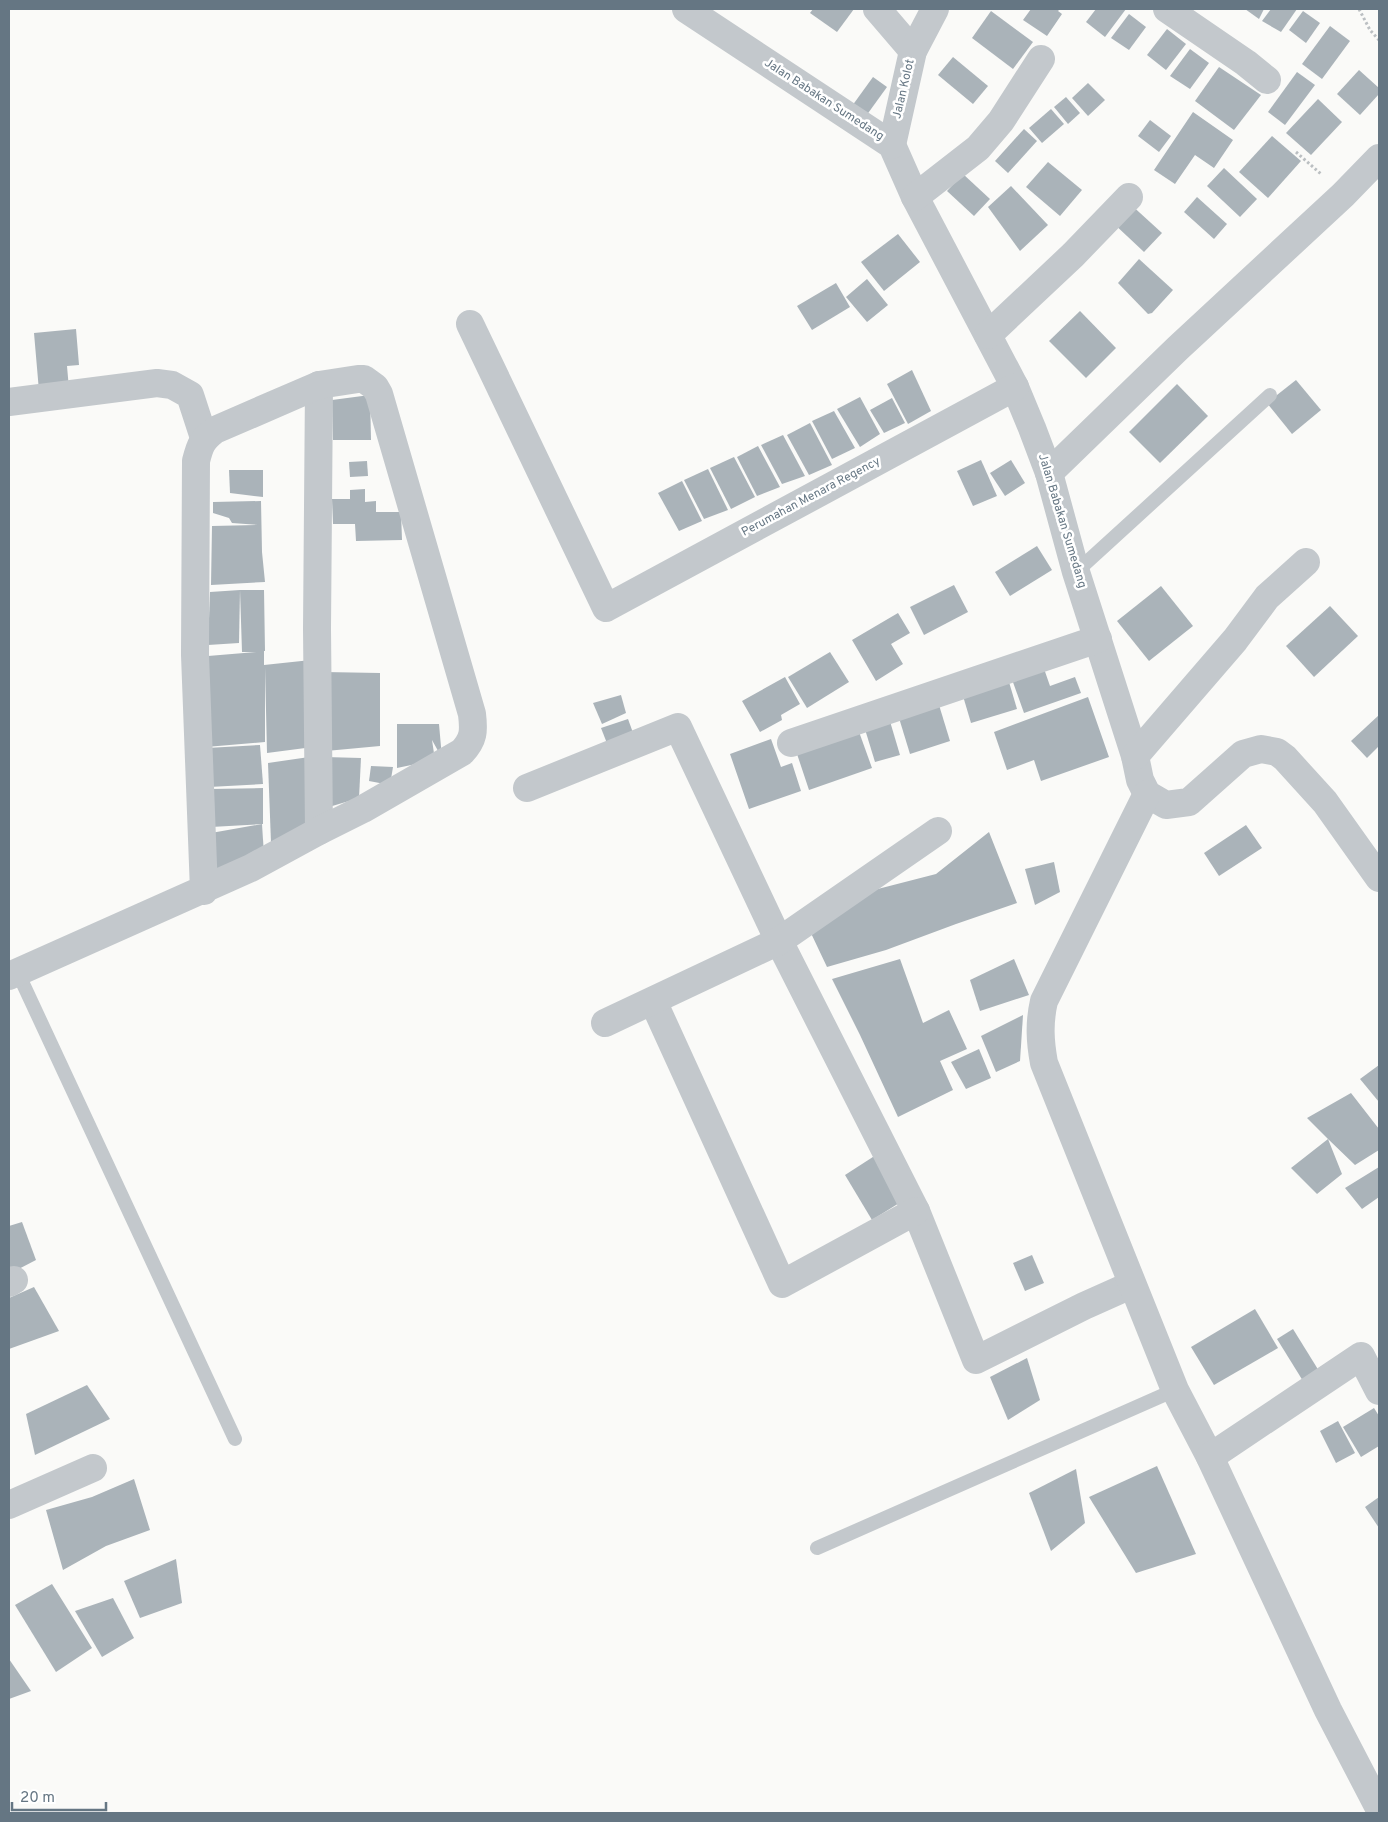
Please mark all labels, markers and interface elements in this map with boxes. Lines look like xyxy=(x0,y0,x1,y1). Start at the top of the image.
street label: Jalan Babakan Sumedang xyxy=(761,55,887,145)
street label: Jalan Kolot xyxy=(889,58,919,120)
street label: Jalan Babakan Sumedang xyxy=(1034,452,1090,590)
street label: Perumahan Menara Regency xyxy=(739,454,883,540)
scale bar xyxy=(12,1780,106,1812)
text: 20 m xyxy=(20,1789,55,1808)

